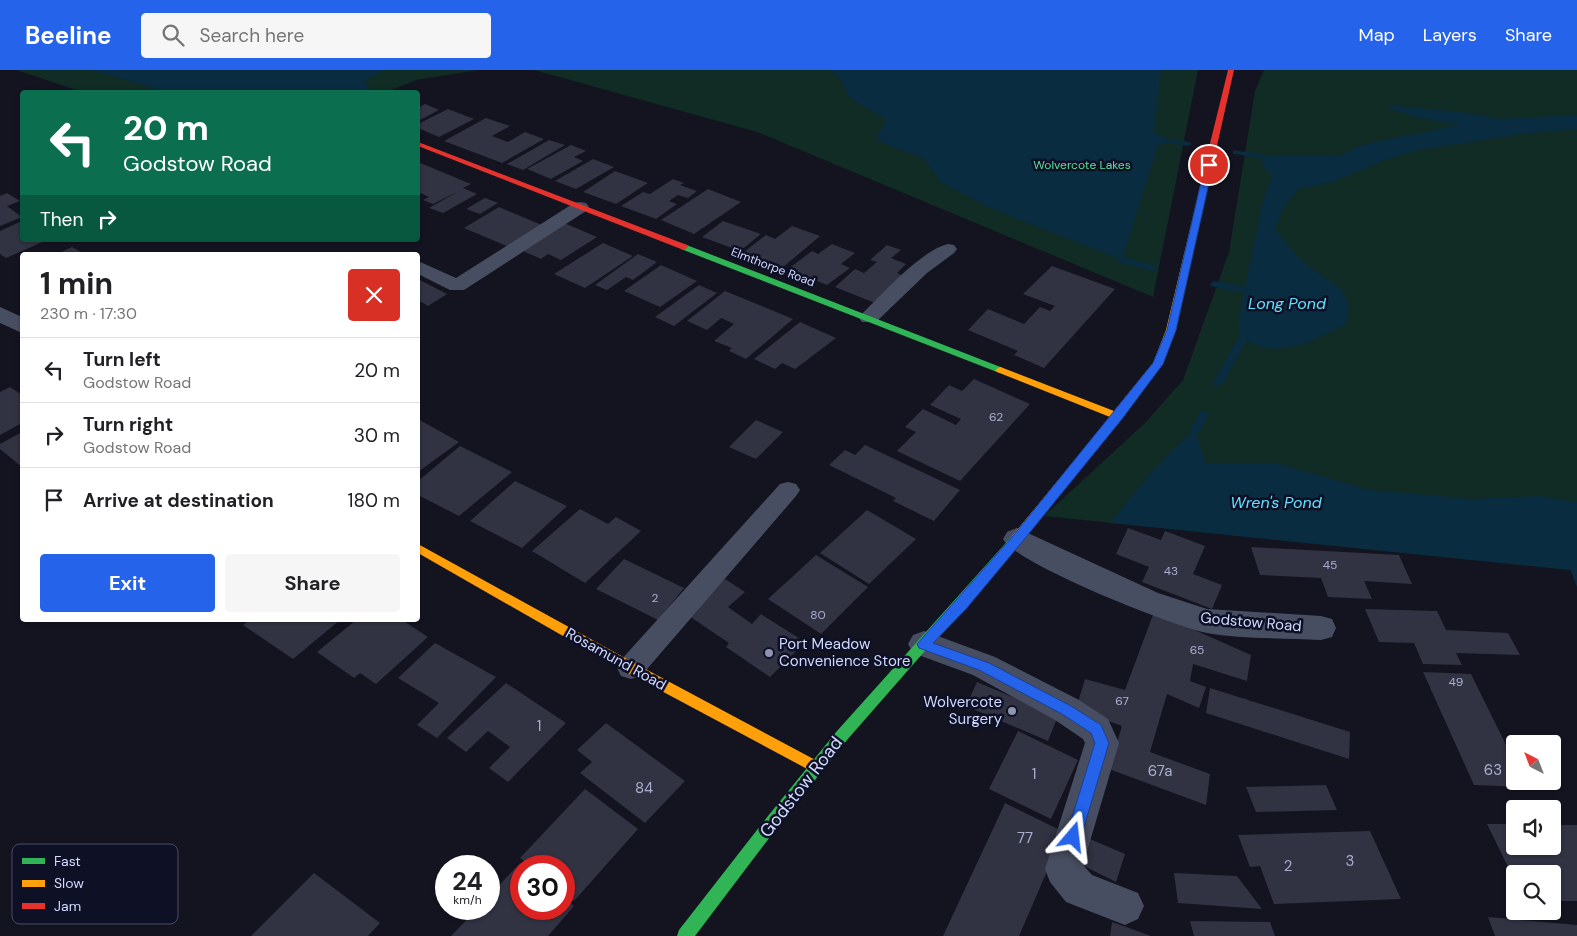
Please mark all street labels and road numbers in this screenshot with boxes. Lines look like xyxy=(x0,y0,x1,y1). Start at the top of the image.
street label: Elmthorpe Road xyxy=(729,244,817,290)
street label: Godstow Road xyxy=(1200,608,1302,636)
street label: Rosamund Road xyxy=(562,623,670,695)
street label: Godstow Road xyxy=(754,732,848,842)

